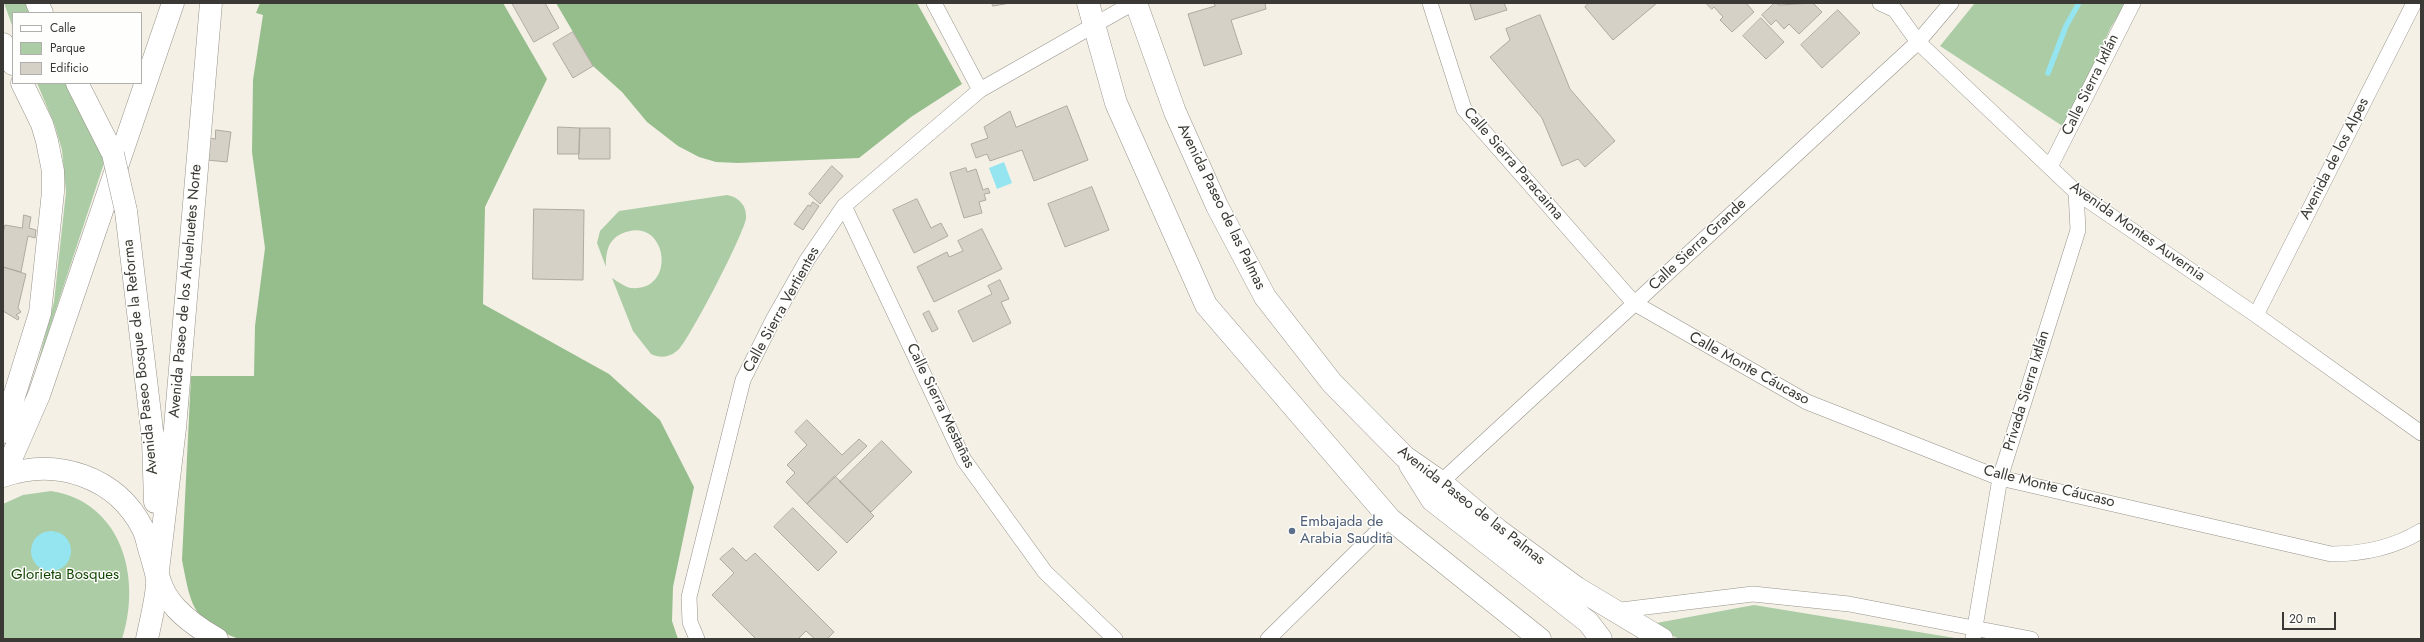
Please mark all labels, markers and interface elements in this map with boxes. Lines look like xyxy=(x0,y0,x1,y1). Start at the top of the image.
legend xyxy=(12,12,142,84)
text: Calle xyxy=(50,19,76,37)
street label: Calle Sierra Ixtlán xyxy=(2059,31,2123,139)
text: Parque xyxy=(50,39,85,57)
text: Edificio xyxy=(50,59,89,77)
street label: Avenida de los Alpes xyxy=(2297,95,2373,223)
street label: Calle Sierra Paracaima xyxy=(1459,104,1567,224)
street label: Avenida Paseo de las Palmas xyxy=(1173,121,1269,293)
street label: Avenida Paseo de los Ahuehuetes Norte xyxy=(166,163,206,419)
street label: Avenida Montes Auvernia xyxy=(2066,178,2208,286)
street label: Calle Sierra Grande xyxy=(1646,195,1750,295)
street label: Avenida Paseo Bosque de la Reforma xyxy=(120,238,162,476)
street label: Calle Sierra Vertientes xyxy=(740,244,824,376)
street label: Calle Monte Cáucaso xyxy=(1686,328,1812,410)
street label: Privada Sierra Ixtlán xyxy=(2000,329,2054,453)
street label: Calle Sierra Mestañas xyxy=(902,341,978,471)
street label: Avenida Paseo de las Palmas xyxy=(1394,443,1548,569)
street label: Calle Monte Cáucaso xyxy=(1981,462,2117,512)
place label: Embajada de Arabia Saudita xyxy=(1300,513,1393,548)
marker: Embajada de Arabia Saudita xyxy=(1287,526,1297,536)
park label: Glorieta Bosques xyxy=(11,566,119,584)
scale bar xyxy=(2284,604,2338,630)
text: 20 m xyxy=(2289,610,2316,628)

